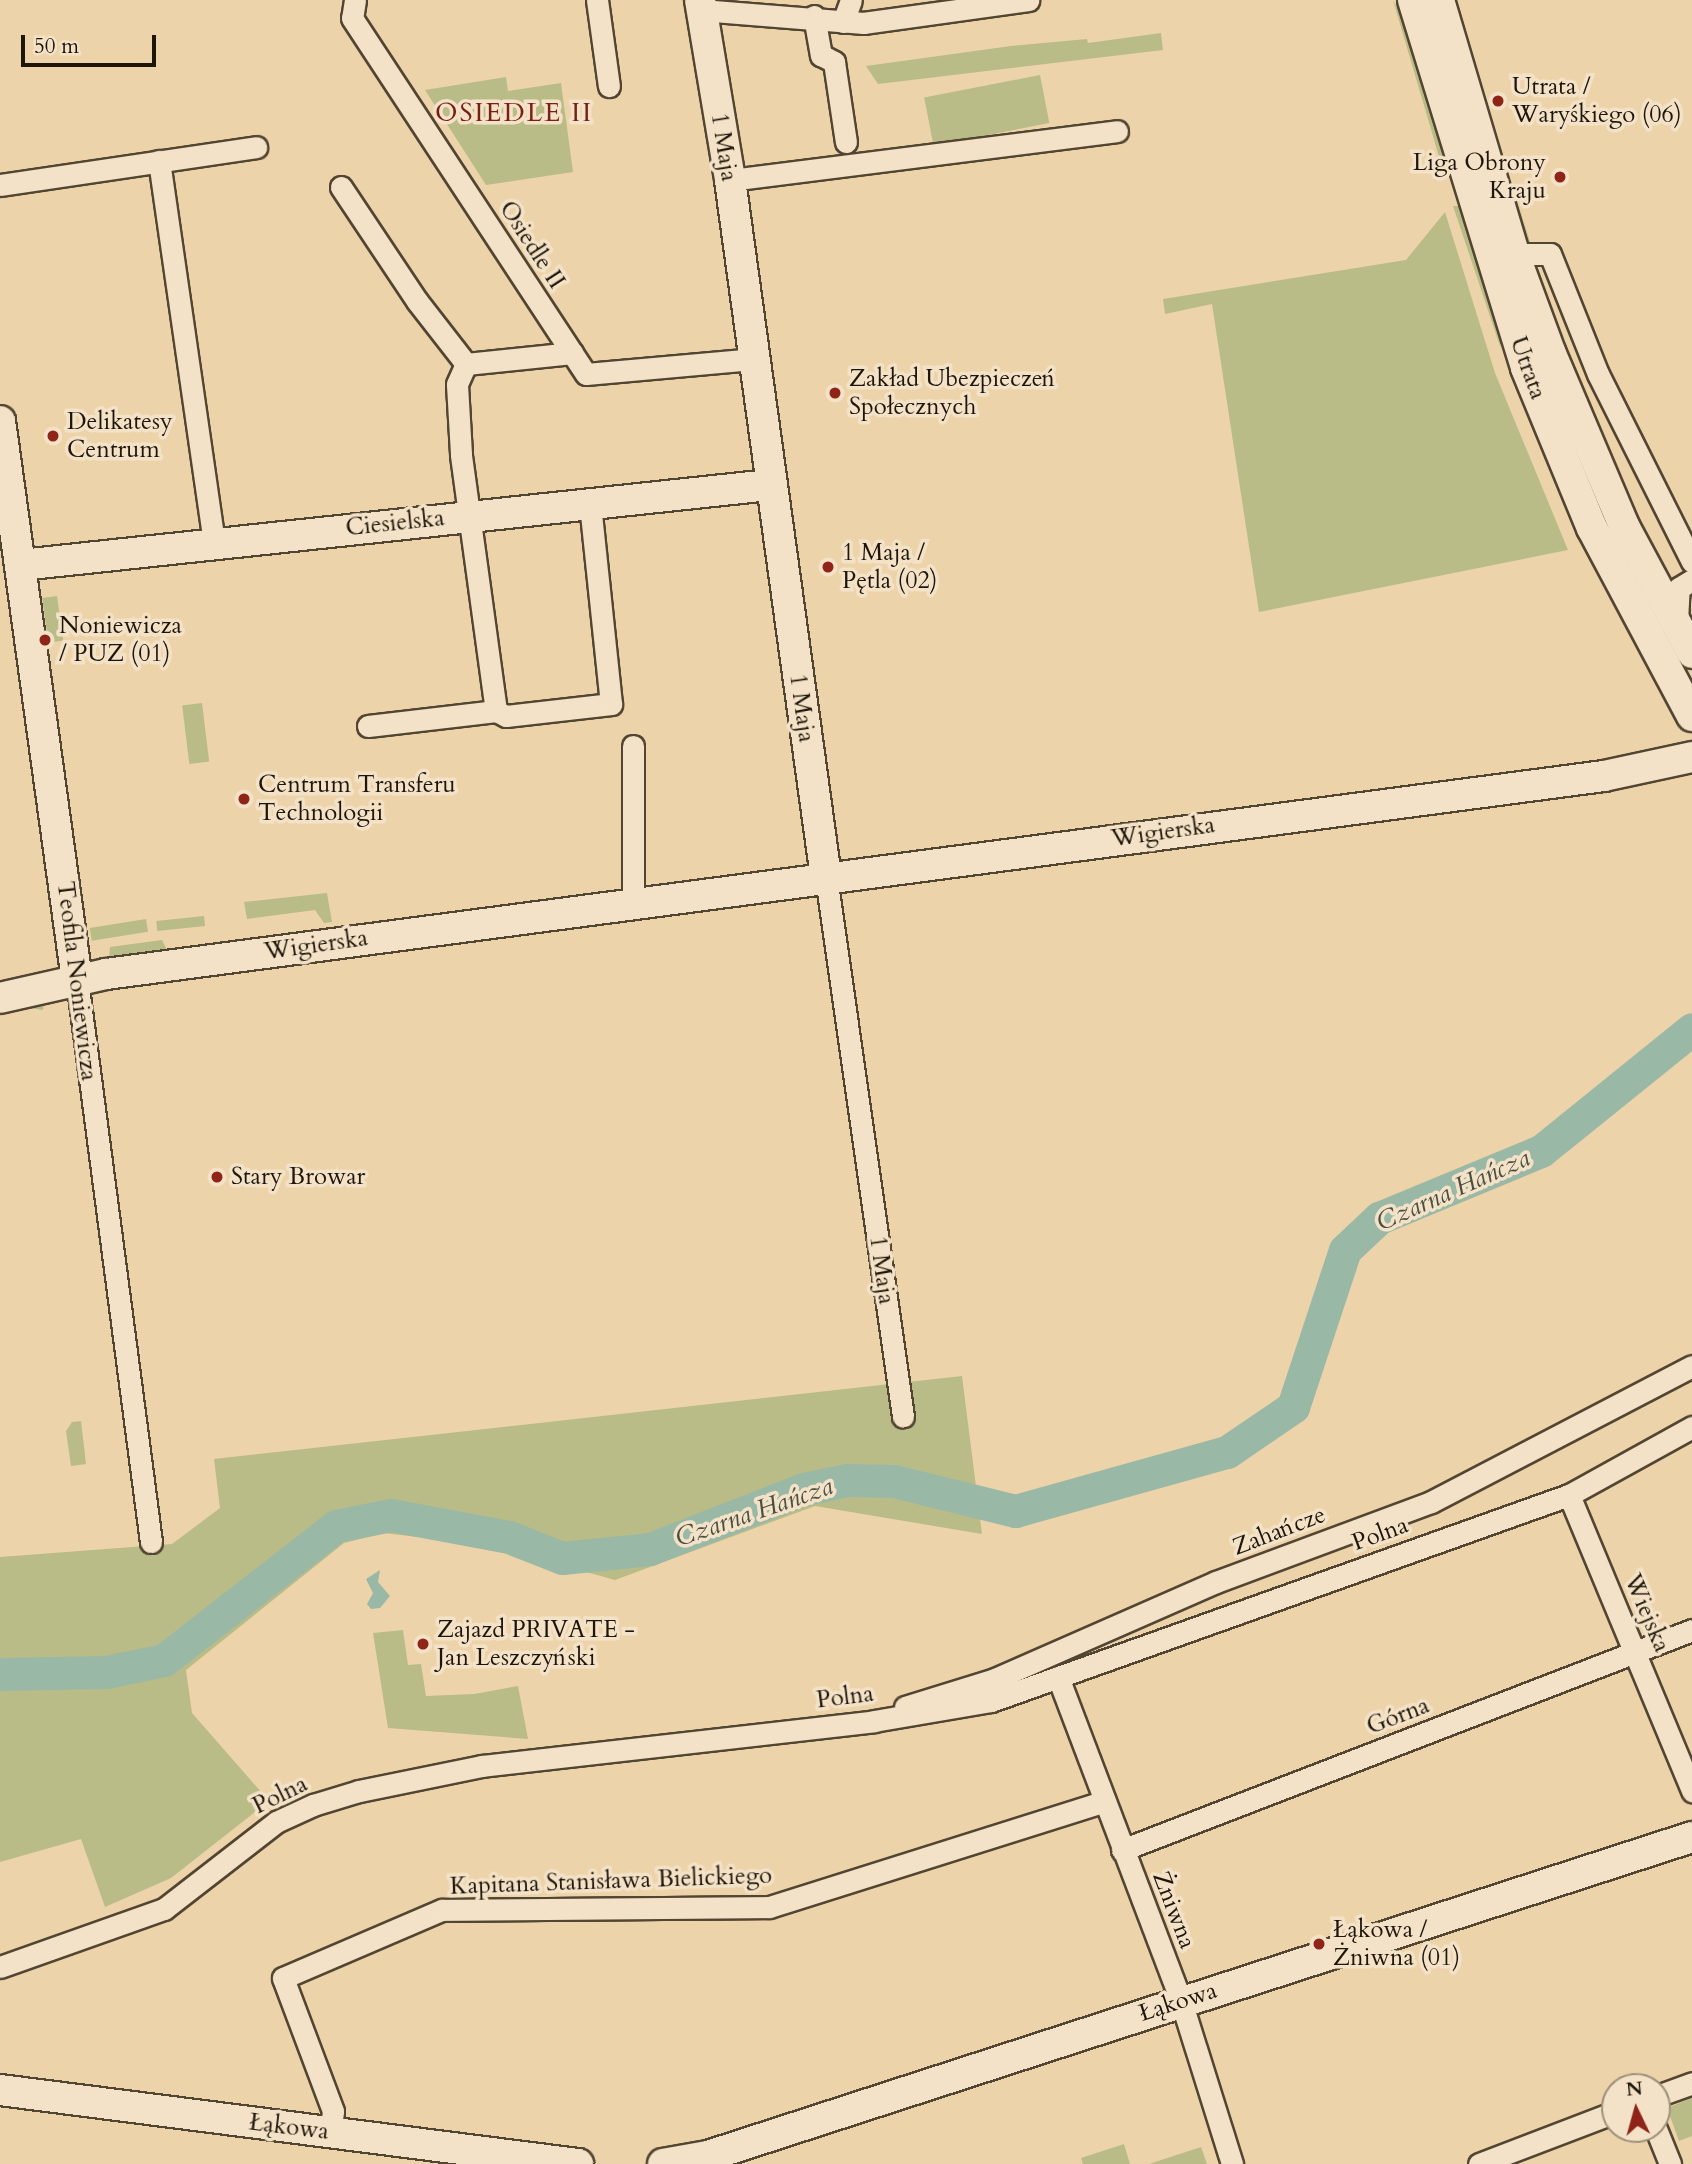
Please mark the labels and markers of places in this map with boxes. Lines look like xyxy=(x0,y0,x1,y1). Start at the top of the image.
place label: Utrata / Waryśkiego (06) xyxy=(1512,73,1682,129)
marker: Utrata / Waryśkiego (06) xyxy=(1490,93,1506,109)
place label: Liga Obrony Kraju xyxy=(1413,149,1546,205)
marker: Liga Obrony Kraju xyxy=(1552,169,1568,185)
place label: Zakład Ubezpieczeń Społecznych xyxy=(849,365,1056,421)
marker: Zakład Ubezpieczeń Społecznych xyxy=(827,385,843,401)
place label: Delikatesy Centrum xyxy=(67,408,173,464)
marker: Delikatesy Centrum xyxy=(45,428,61,444)
place label: 1 Maja / Pętla (02) xyxy=(842,539,937,595)
marker: 1 Maja / Pętla (02) xyxy=(820,559,836,575)
place label: Noniewicza / PUZ (01) xyxy=(59,612,182,668)
marker: Noniewicza / PUZ (01) xyxy=(37,632,53,648)
place label: Centrum Transferu Technologii xyxy=(258,771,456,827)
marker: Centrum Transferu Technologii xyxy=(236,791,252,807)
place label: Stary Browar xyxy=(231,1163,365,1191)
marker: Stary Browar xyxy=(209,1169,225,1185)
place label: Zajazd PRIVATE - Jan Leszczyński xyxy=(437,1616,635,1672)
marker: Zajazd PRIVATE - Jan Leszczyński xyxy=(415,1636,431,1652)
place label: Łąkowa / Żniwna (01) xyxy=(1333,1916,1460,1972)
marker: Łąkowa / Żniwna (01) xyxy=(1311,1936,1327,1952)

